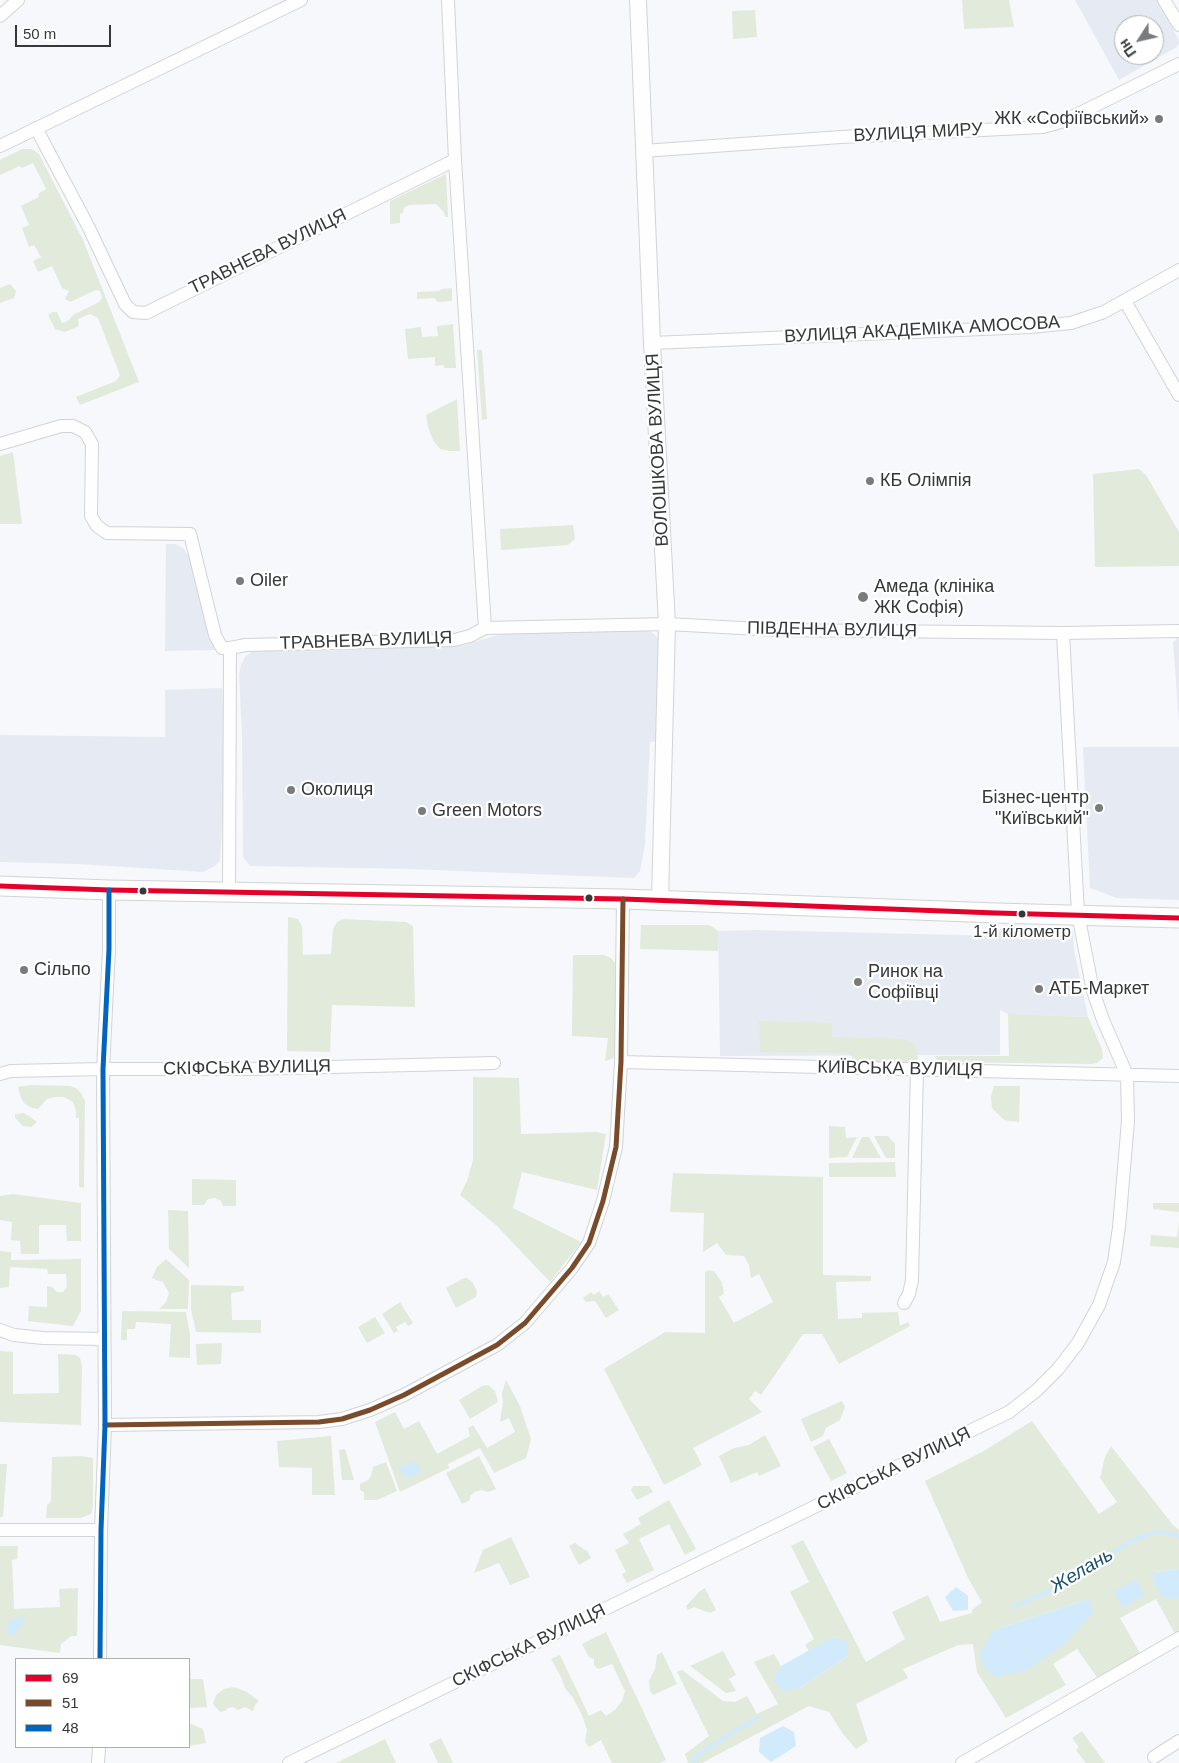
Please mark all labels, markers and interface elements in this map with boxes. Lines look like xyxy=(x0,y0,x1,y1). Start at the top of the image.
scale bar xyxy=(18,15,114,47)
north arrow xyxy=(1114,15,1164,65)
text: 50 m xyxy=(23,25,56,42)
text: Пн xyxy=(1116,36,1139,60)
place label: ЖК «Софіївський» xyxy=(994,108,1149,130)
marker: ЖК «Софіївський» xyxy=(1153,113,1165,125)
street label: ВУЛИЦЯ МИРУ xyxy=(853,119,983,147)
street label: ТРАВНЕВА ВУЛИЦЯ xyxy=(186,204,350,300)
street label: ВУЛИЦЯ АКАДЕМІКА АМОСОВА xyxy=(784,312,1060,348)
street label: ВОЛОШКОВА ВУЛИЦЯ xyxy=(642,353,674,547)
place label: КБ Олімпія xyxy=(880,470,971,492)
marker: КБ Олімпія xyxy=(864,475,876,487)
place label: Oiler xyxy=(250,570,288,592)
marker: Oiler xyxy=(234,575,246,587)
place label: Амеда (клініка ЖК Софія) xyxy=(874,576,994,618)
marker: Амеда (клініка ЖК Софія) xyxy=(856,590,870,604)
street label: ПІВДЕННА ВУЛИЦЯ xyxy=(747,618,917,642)
street label: ТРАВНЕВА ВУЛИЦЯ xyxy=(279,627,453,655)
place label: Околиця xyxy=(301,779,373,801)
marker: Околиця xyxy=(285,784,297,796)
place label: Бізнес-центр "Київський" xyxy=(982,787,1089,830)
place label: Green Motors xyxy=(432,800,542,822)
marker: Бізнес-центр "Київський" xyxy=(1093,802,1105,814)
marker: Green Motors xyxy=(416,805,428,817)
unlabelled marker xyxy=(138,886,148,896)
unlabelled marker xyxy=(584,893,594,903)
marker: 1-й кілометр xyxy=(1017,909,1027,919)
place label: 1-й кілометр xyxy=(973,922,1071,942)
place label: Сільпо xyxy=(34,959,91,981)
place label: Ринок на Софіївці xyxy=(868,961,943,1004)
marker: Сільпо xyxy=(18,964,30,976)
marker: Ринок на Софіївці xyxy=(852,976,864,988)
place label: АТБ-Маркет xyxy=(1049,978,1149,1000)
marker: АТБ-Маркет xyxy=(1033,983,1045,995)
street label: СКІФСЬКА ВУЛИЦЯ xyxy=(163,1056,331,1080)
street label: КИЇВСЬКА ВУЛИЦЯ xyxy=(817,1057,983,1081)
street label: СКІФСЬКА ВУЛИЦЯ xyxy=(814,1423,974,1515)
water label: Желань xyxy=(1047,1543,1117,1599)
street label: СКІФСЬКА ВУЛИЦЯ xyxy=(449,1600,609,1692)
legend xyxy=(15,1658,190,1748)
text: 69 xyxy=(62,1669,79,1686)
text: 51 xyxy=(62,1694,79,1711)
text: 48 xyxy=(62,1719,79,1736)

